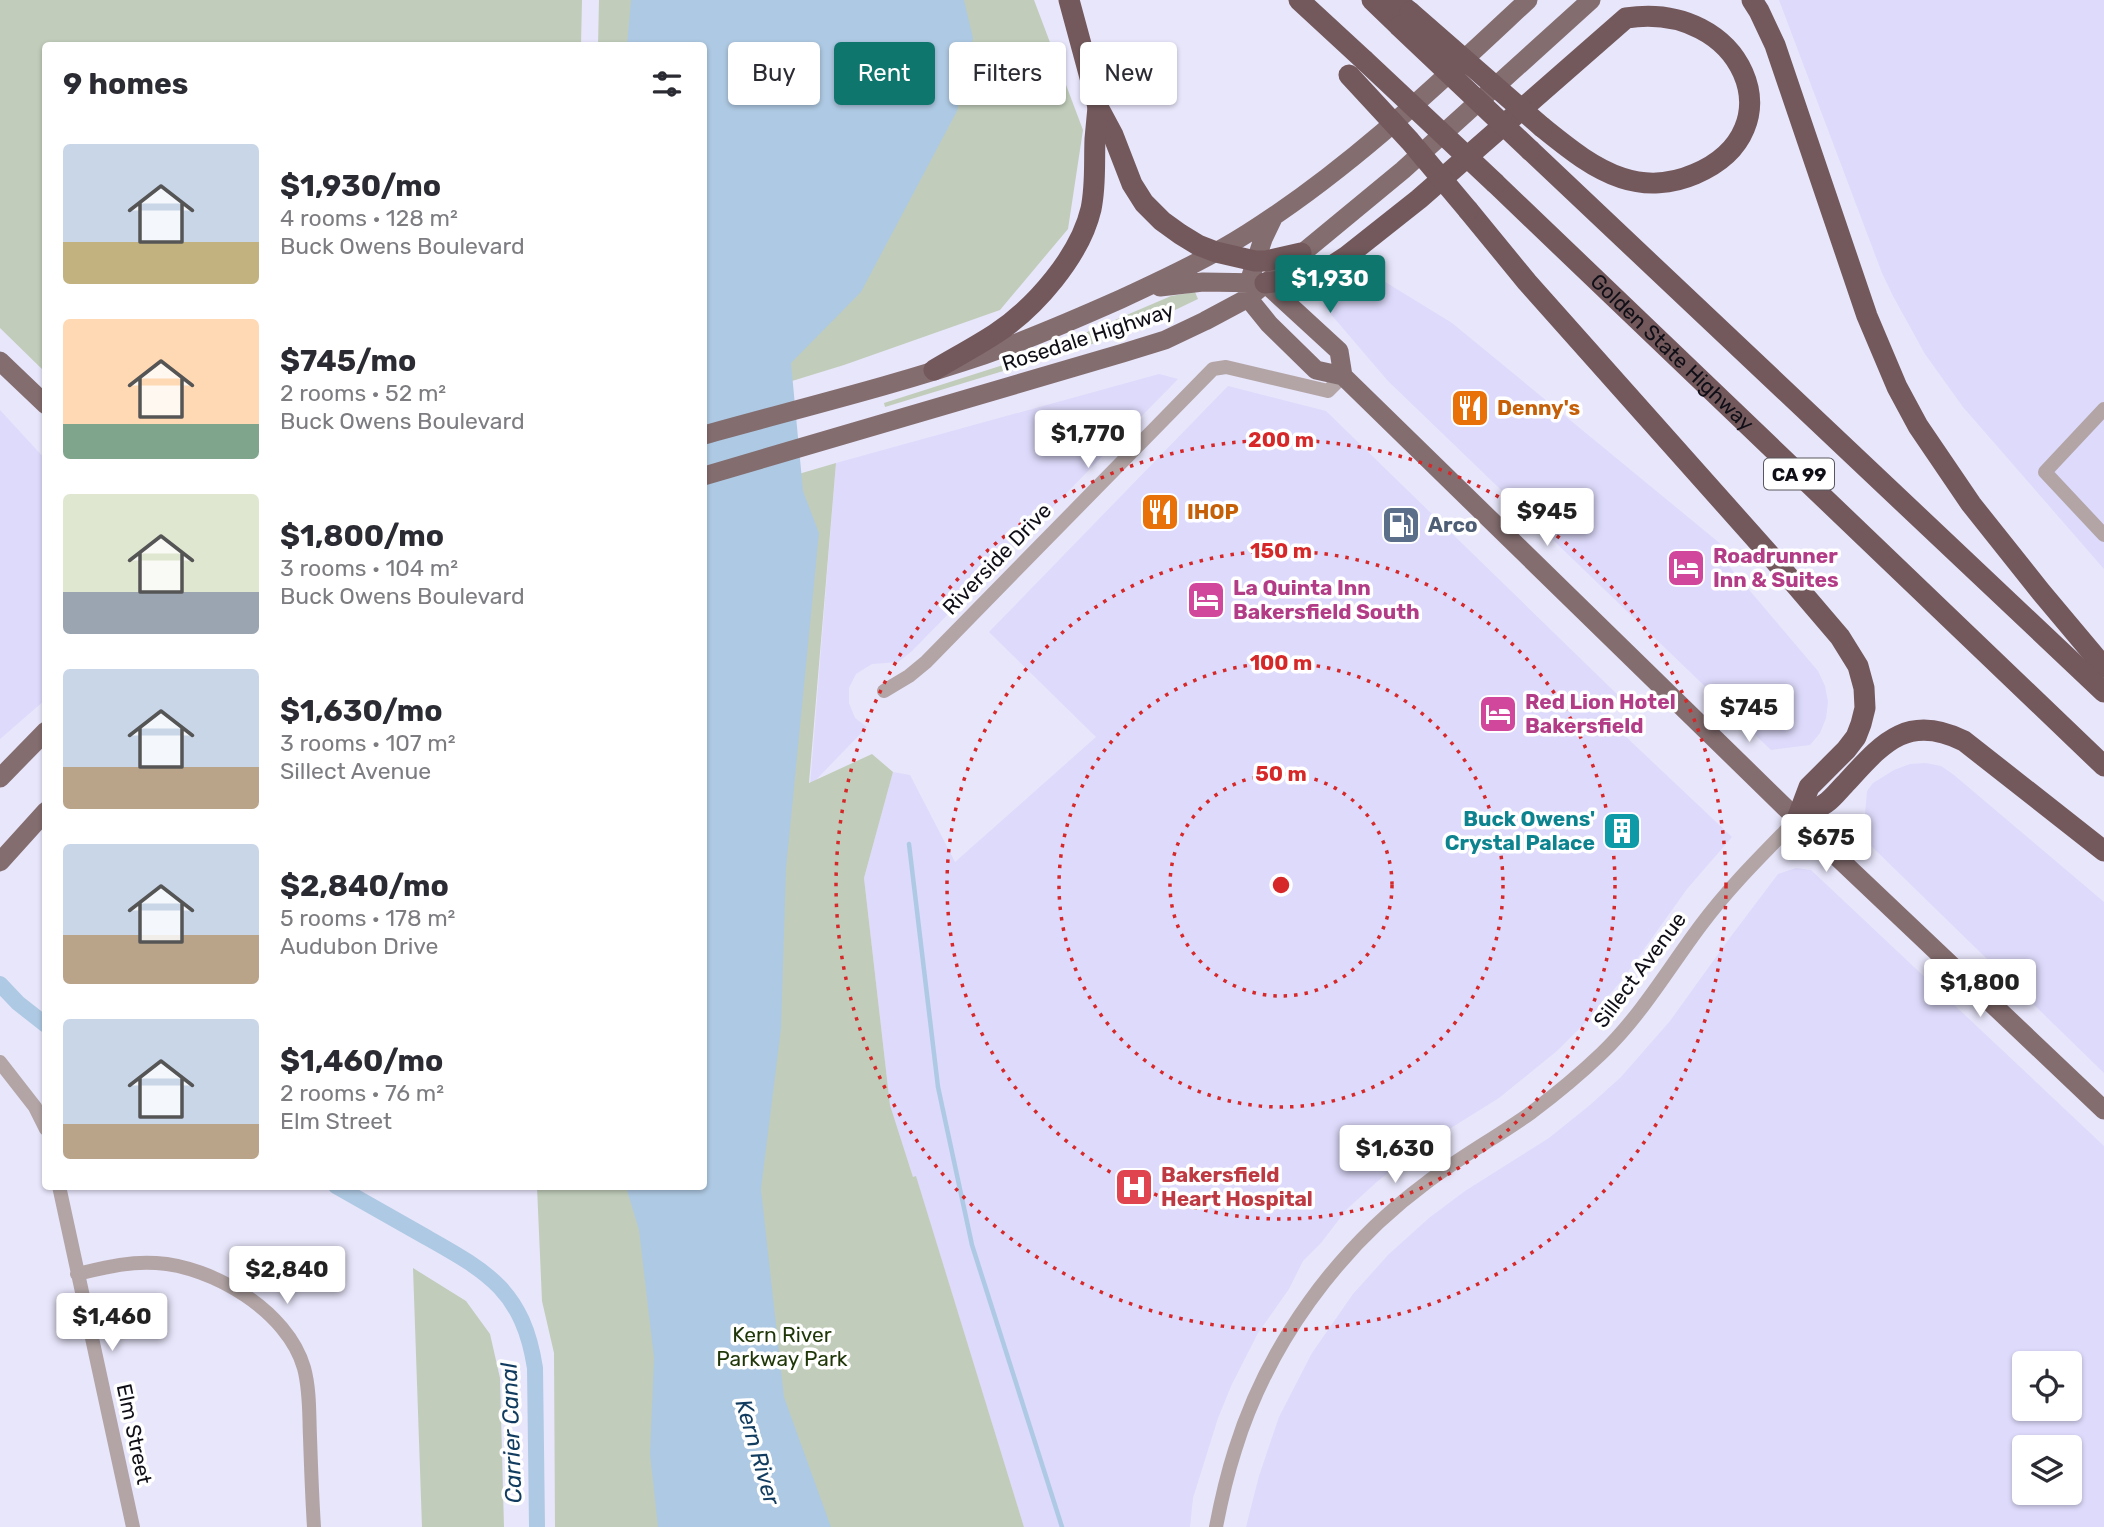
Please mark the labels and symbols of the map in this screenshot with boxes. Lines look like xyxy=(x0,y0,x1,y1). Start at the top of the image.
pin: $1,930 xyxy=(1273,256,1387,315)
street label: Golden State Highway xyxy=(1586,268,1759,436)
street label: Rosedale Highway xyxy=(999,297,1177,376)
restaurant icon: Denny's xyxy=(1449,387,1491,429)
place label: Denny's xyxy=(1497,395,1580,420)
pin: $1,770 xyxy=(1031,410,1145,470)
text: 200 m xyxy=(1248,427,1314,452)
road number: CA 99 xyxy=(1764,458,1834,489)
pin: $945 xyxy=(1506,489,1588,548)
restaurant icon: IHOP xyxy=(1139,491,1181,533)
street label: Riverside Drive xyxy=(937,498,1056,620)
place label: IHOP xyxy=(1187,499,1239,524)
fuel station icon: Arco xyxy=(1380,504,1422,546)
place label: Arco xyxy=(1428,512,1478,537)
text: 150 m xyxy=(1250,538,1312,563)
place label: Roadrunner Inn & Suites xyxy=(1713,543,1839,592)
hotel icon: Roadrunner Inn & Suites xyxy=(1665,547,1707,589)
place label: La Quinta Inn Bakersfield South xyxy=(1233,575,1420,624)
hotel icon: La Quinta Inn Bakersfield South xyxy=(1185,579,1227,621)
text: 100 m xyxy=(1250,650,1312,675)
pin: $745 xyxy=(1708,684,1790,744)
place label: Red Lion Hotel Bakersfield xyxy=(1525,689,1676,738)
hotel icon: Red Lion Hotel Bakersfield xyxy=(1477,693,1519,735)
text: 50 m xyxy=(1255,761,1307,786)
place label: Buck Owens' Crystal Palace xyxy=(1445,806,1595,855)
building icon: Buck Owens' Crystal Palace xyxy=(1601,810,1643,852)
pin: $675 xyxy=(1785,814,1867,874)
centre of rings xyxy=(1269,873,1293,897)
street label: Sillect Avenue xyxy=(1588,907,1691,1032)
pin: $1,800 xyxy=(1923,960,2037,1019)
pin: $1,630 xyxy=(1338,1126,1452,1185)
place label: Bakersfield Heart Hospital xyxy=(1161,1162,1313,1211)
hospital icon: Bakersfield Heart Hospital xyxy=(1113,1166,1155,1208)
pin: $2,840 xyxy=(230,1246,344,1306)
pin: $1,460 xyxy=(55,1294,169,1353)
park label: Kern River Parkway Park xyxy=(716,1322,848,1371)
water label: Carrier Canal xyxy=(495,1362,527,1504)
street label: Elm Street xyxy=(112,1381,157,1487)
water label: Kern River xyxy=(730,1396,787,1509)

